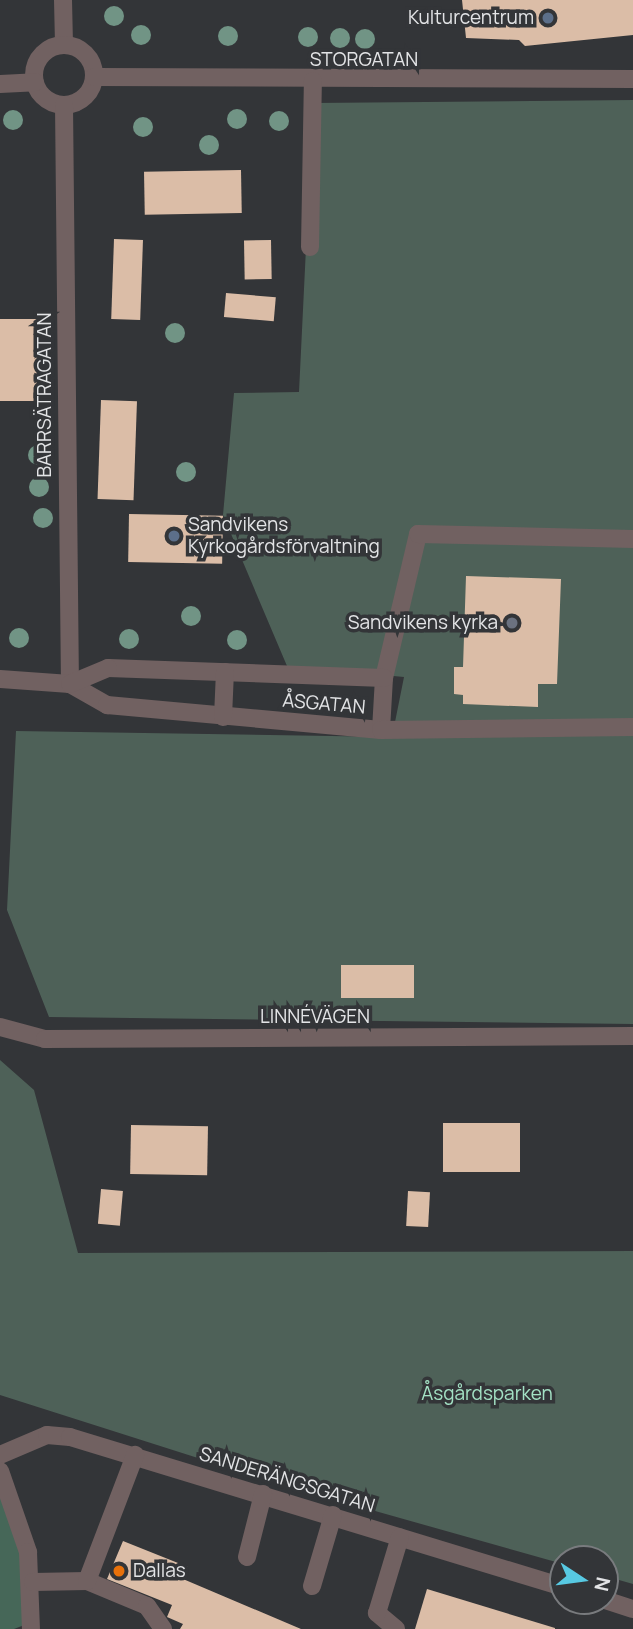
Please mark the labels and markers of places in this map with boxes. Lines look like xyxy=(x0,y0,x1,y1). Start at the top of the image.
place label: Kulturcentrum xyxy=(408,7,534,29)
marker: Kulturcentrum xyxy=(540,10,556,26)
place label: Sandvikens Kyrkogårdsförvaltning xyxy=(188,514,380,558)
marker: Sandvikens Kyrkogårdsförvaltning xyxy=(166,528,182,544)
place label: Sandvikens kyrka xyxy=(348,612,498,634)
marker: Sandvikens kyrka xyxy=(504,615,520,631)
place label: Dallas xyxy=(133,1560,186,1582)
marker: Dallas xyxy=(111,1563,127,1579)

